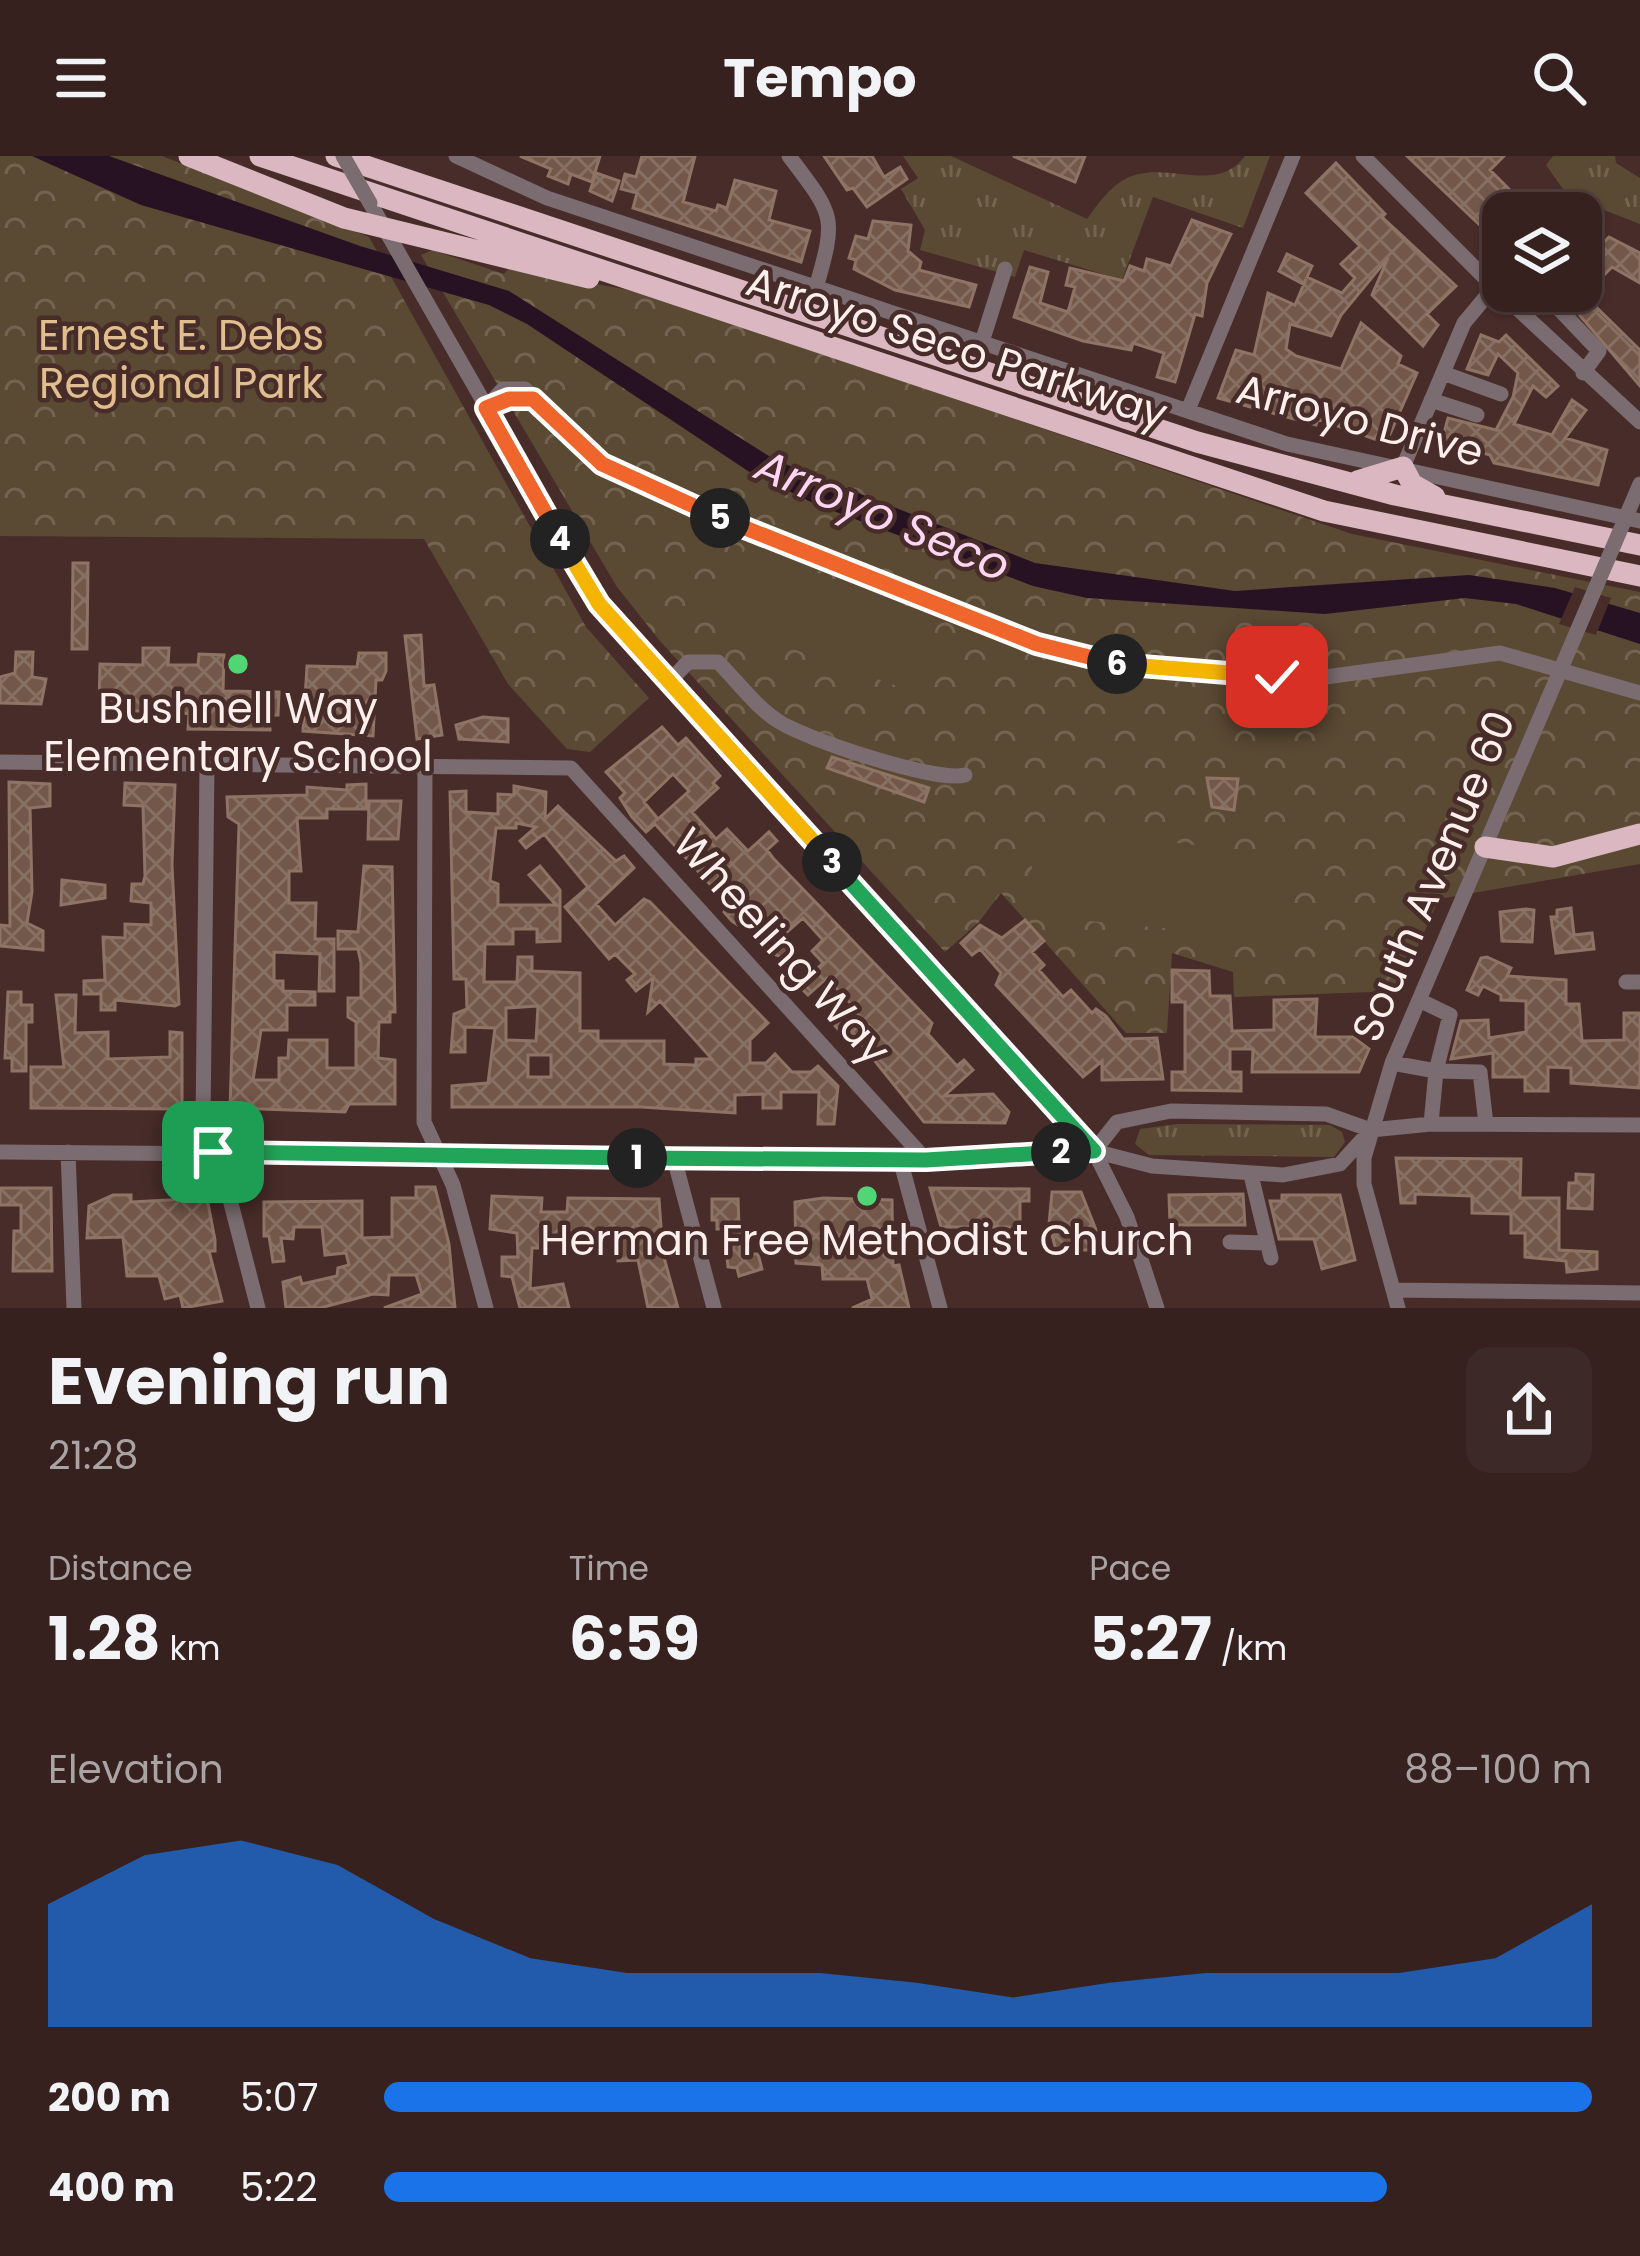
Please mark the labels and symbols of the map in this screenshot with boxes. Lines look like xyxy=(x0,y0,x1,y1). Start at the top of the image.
street label: Arroyo Seco Parkway xyxy=(739,252,1175,443)
park label: Ernest E. Debs Regional Park xyxy=(38,306,324,413)
street label: Arroyo Drive xyxy=(1230,359,1490,482)
water label: Arroyo Seco xyxy=(745,433,1020,597)
pin: 5 xyxy=(690,488,750,548)
pin: 4 xyxy=(530,509,590,569)
pin xyxy=(1226,626,1328,728)
pin: 6 xyxy=(1087,634,1147,694)
marker: Bushnell Way Elementary School xyxy=(225,651,251,677)
place label: Bushnell Way Elementary School xyxy=(43,679,433,786)
street label: South Avenue 60 xyxy=(1337,702,1530,1051)
street label: Wheeling Way xyxy=(659,815,904,1078)
pin: 3 xyxy=(802,832,862,892)
pin xyxy=(162,1101,264,1203)
pin: 2 xyxy=(1031,1122,1091,1182)
pin: 1 xyxy=(607,1128,667,1188)
marker: Herman Free Methodist Church xyxy=(854,1183,880,1209)
place label: Herman Free Methodist Church xyxy=(540,1211,1194,1270)

